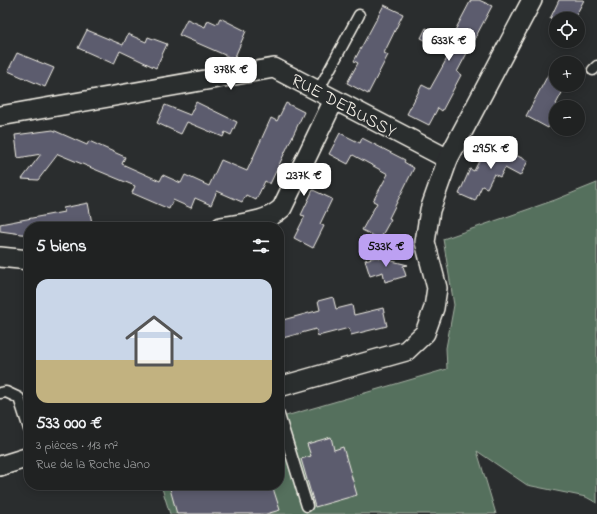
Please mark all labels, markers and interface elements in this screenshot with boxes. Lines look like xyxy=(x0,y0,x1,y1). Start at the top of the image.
map controls xyxy=(549,12,585,136)
button: locate xyxy=(549,12,585,48)
pin: 633K € xyxy=(416,28,482,62)
text: 633K € xyxy=(431,31,467,50)
button: + xyxy=(549,56,585,92)
pin: 378K € xyxy=(198,57,264,91)
text: 378K € xyxy=(214,60,248,79)
street label: RUE DEBUSSY xyxy=(286,68,401,146)
button: − xyxy=(549,100,585,136)
pin: 295K € xyxy=(458,136,524,170)
text: 295K € xyxy=(473,139,509,158)
pin: 237K € xyxy=(271,163,337,197)
text: 237K € xyxy=(286,166,322,185)
text: 5 biens xyxy=(36,234,87,259)
pin: 533K € xyxy=(353,234,419,268)
icon: filters xyxy=(250,235,272,257)
text: 533K € xyxy=(368,237,404,256)
icon: home xyxy=(118,305,190,377)
text: 533 000 € xyxy=(36,411,102,436)
text: 3 pièces · 113 m² xyxy=(36,436,118,455)
text: Rue de la Roche Jano xyxy=(36,455,150,474)

